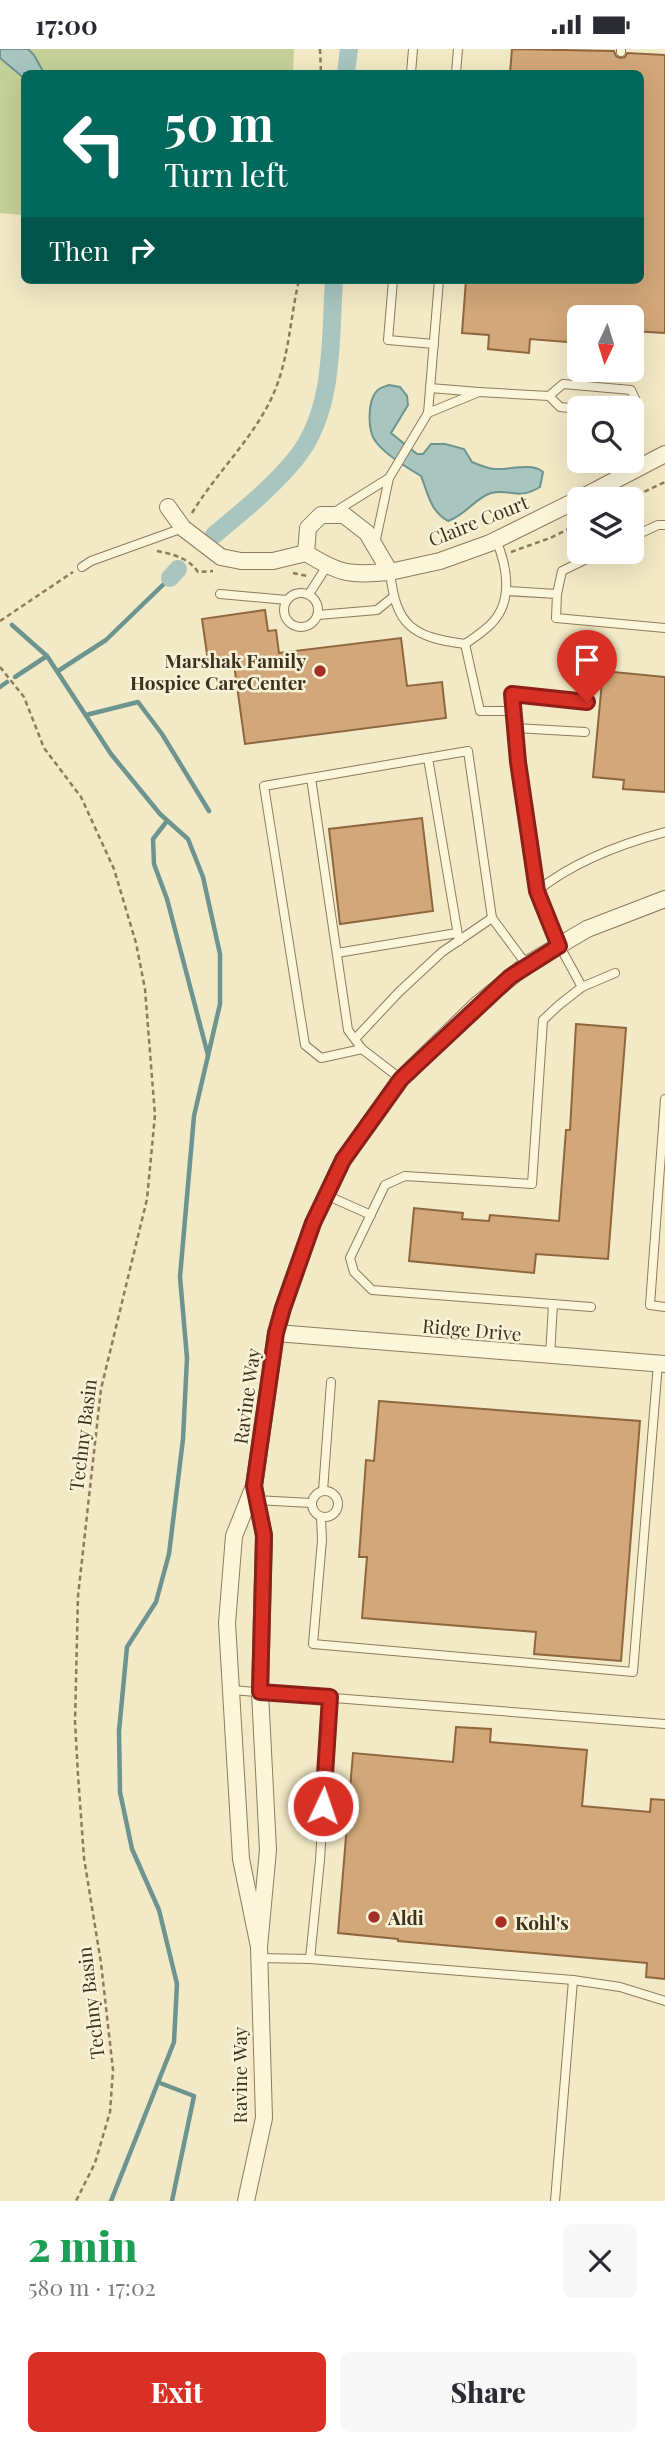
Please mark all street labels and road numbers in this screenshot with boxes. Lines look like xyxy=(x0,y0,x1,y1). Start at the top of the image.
street label: Claire Court xyxy=(424,488,532,552)
street label: Ridge Drive xyxy=(421,1312,523,1346)
street label: Ravine Way xyxy=(226,1346,266,1446)
street label: Techny Basin xyxy=(62,1377,102,1493)
street label: Techny Basin xyxy=(70,1945,110,2061)
street label: Ravine Way xyxy=(226,2026,252,2123)

